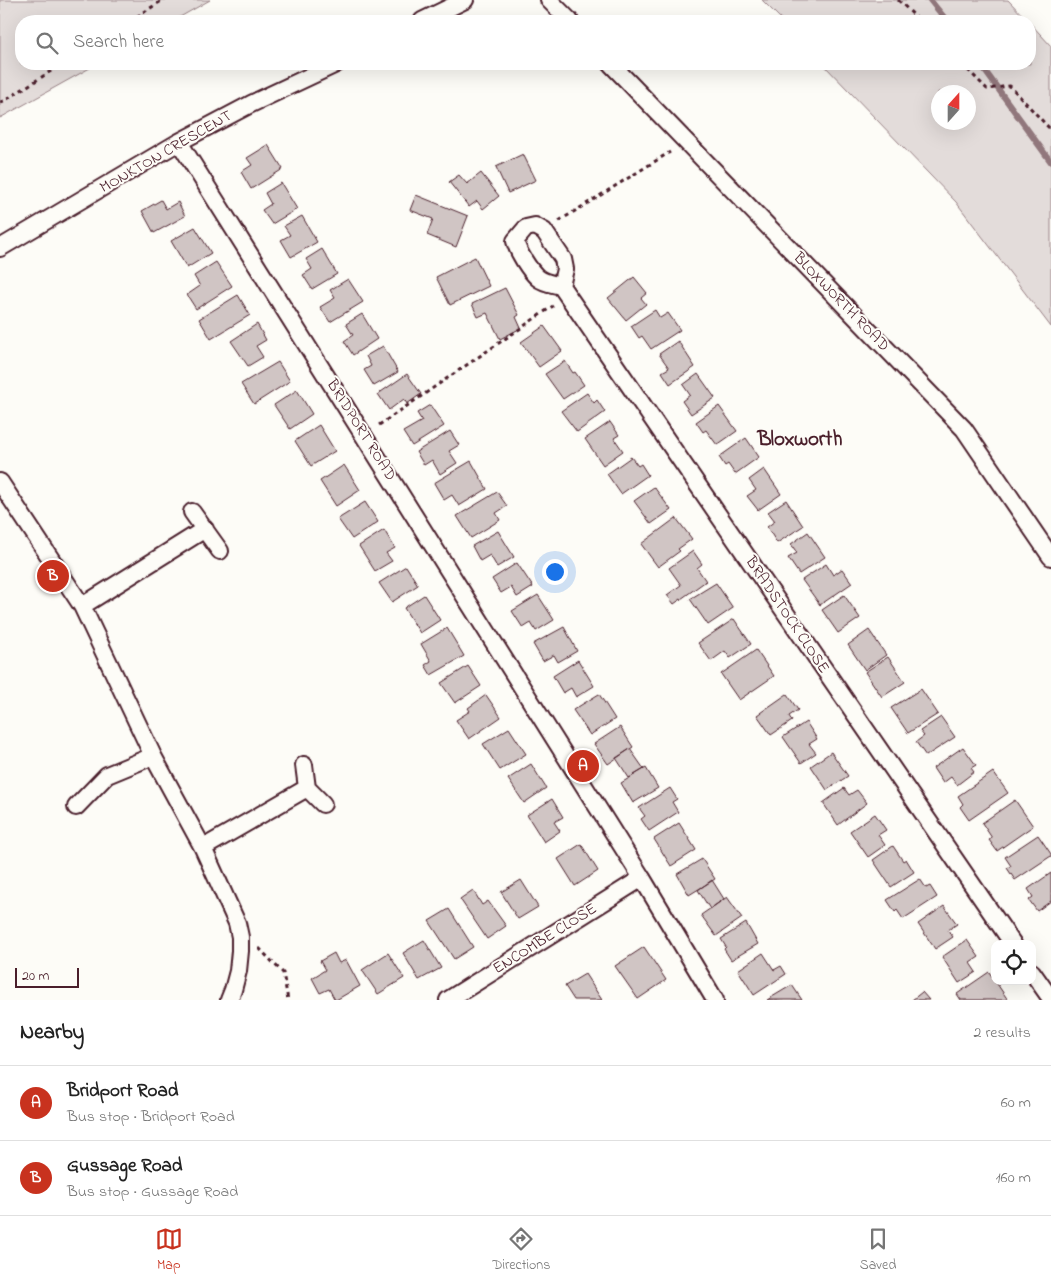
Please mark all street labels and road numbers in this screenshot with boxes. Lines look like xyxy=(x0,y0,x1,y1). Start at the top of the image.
street label: MONKTON CRESCENT xyxy=(95,104,237,200)
street label: BLOXWORTH ROAD xyxy=(786,246,895,357)
street label: BRIDPORT ROAD xyxy=(320,374,402,486)
street label: BRADSTOCK CLOSE xyxy=(738,551,835,678)
street label: ENCOMBE CLOSE xyxy=(488,897,602,981)

